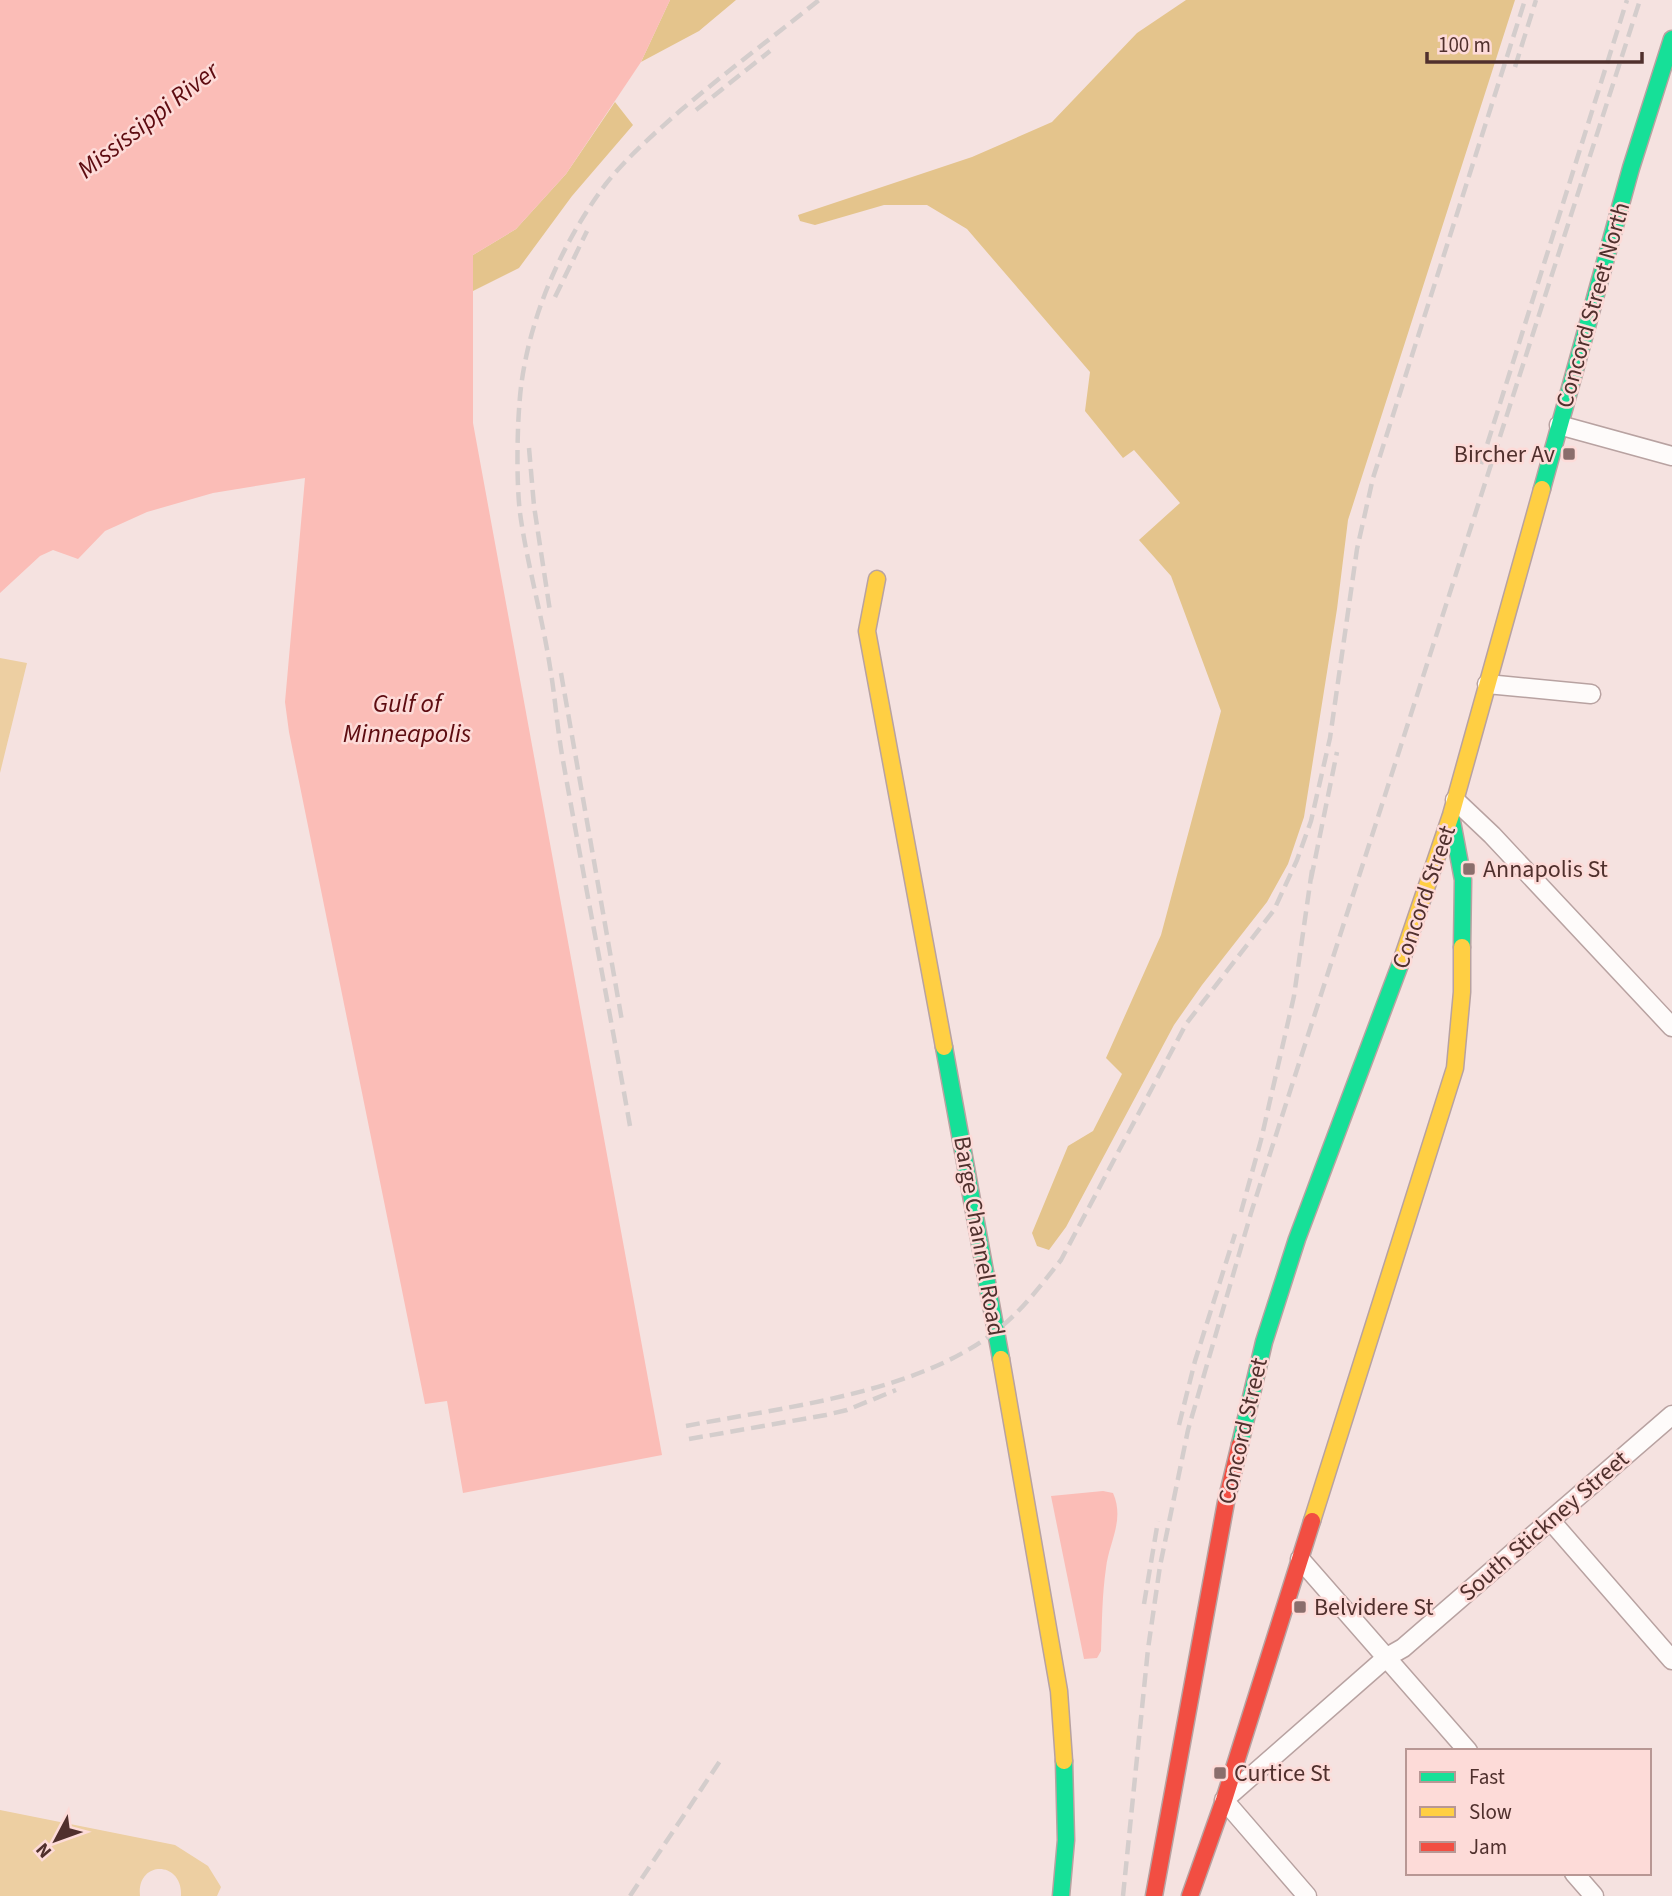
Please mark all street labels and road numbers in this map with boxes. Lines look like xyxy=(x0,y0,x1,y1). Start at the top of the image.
street label: Concord Street North xyxy=(1547,198,1639,412)
street label: Concord Street xyxy=(1383,821,1465,973)
street label: Barge Channel Road xyxy=(944,1133,1014,1339)
street label: Concord Street xyxy=(1209,1354,1277,1508)
street label: South Stickney Street xyxy=(1451,1442,1637,1610)

